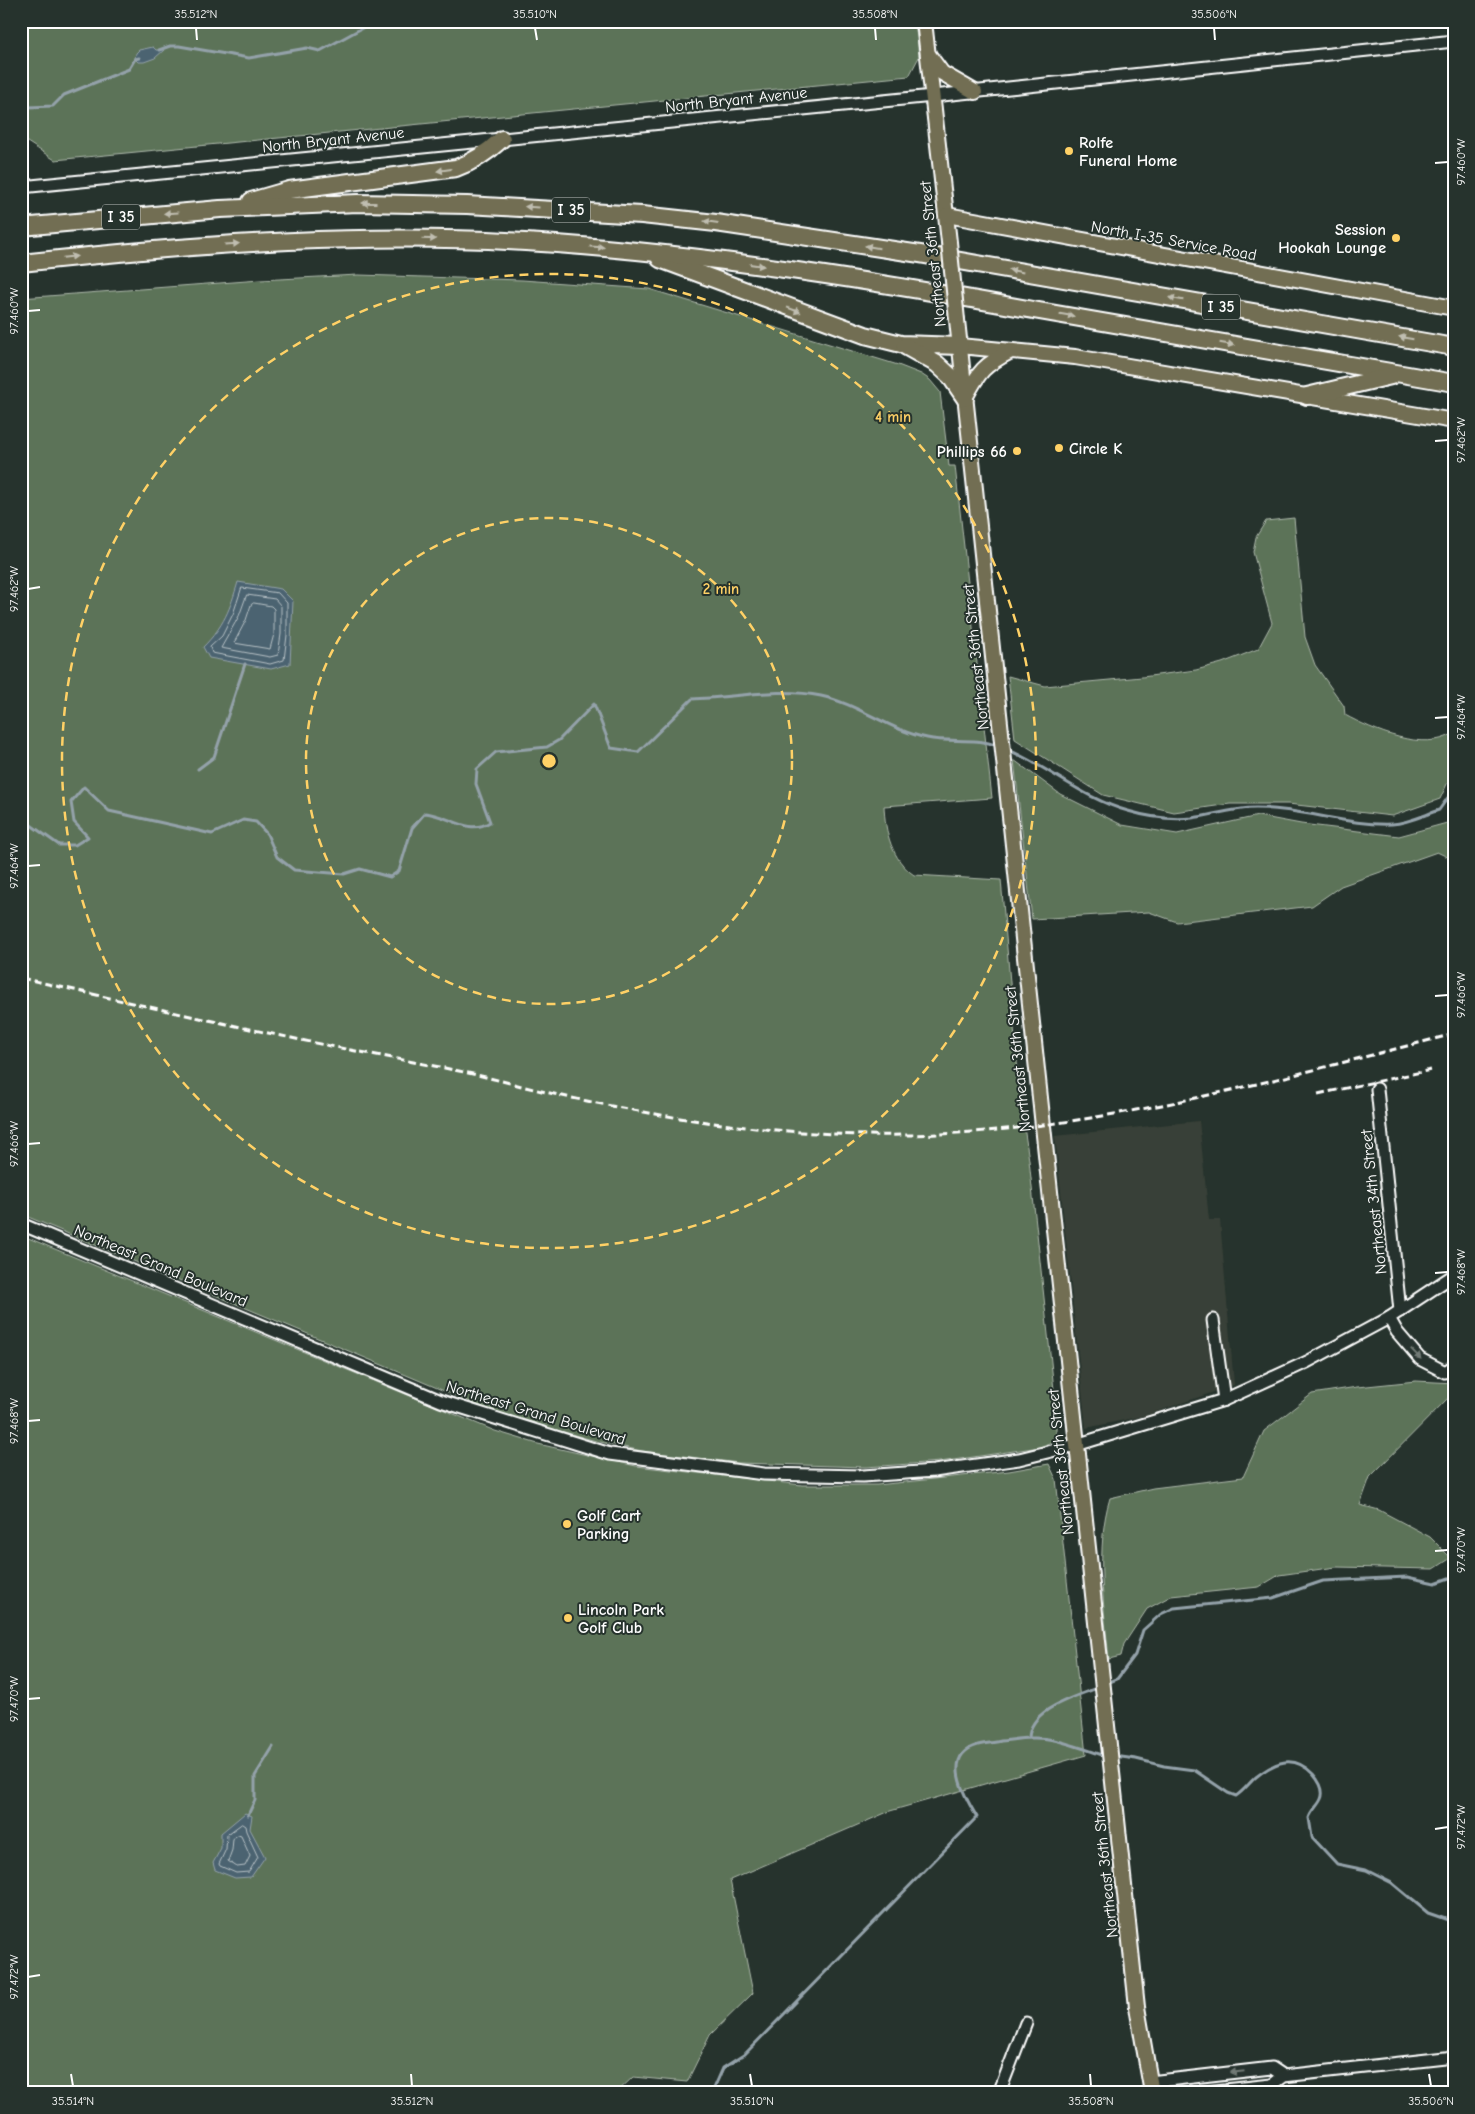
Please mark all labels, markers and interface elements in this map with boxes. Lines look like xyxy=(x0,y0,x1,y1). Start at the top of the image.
text: 35.512°N xyxy=(175,7,217,21)
text: 35.510°N xyxy=(513,7,557,21)
text: 35.508°N xyxy=(852,7,898,21)
text: 35.506°N xyxy=(1191,7,1237,21)
street label: North Bryant Avenue xyxy=(664,84,808,116)
street label: North Bryant Avenue xyxy=(261,124,405,156)
place label: Rolfe Funeral Home xyxy=(1079,134,1177,170)
text: 97.460°W xyxy=(1454,138,1468,185)
marker: Rolfe Funeral Home xyxy=(1063,145,1075,157)
one-way arrow xyxy=(435,166,451,174)
street label: Northeast 36th Street xyxy=(916,180,950,328)
road number: I 35 xyxy=(552,198,590,222)
one-way arrow xyxy=(361,199,377,207)
one-way arrow xyxy=(524,203,540,211)
road number: I 35 xyxy=(102,204,140,230)
one-way arrow xyxy=(163,209,179,217)
one-way arrow xyxy=(703,218,719,226)
street label: North I-35 Service Road xyxy=(1090,218,1258,264)
place label: Session Hookah Lounge xyxy=(1278,221,1386,257)
marker: Session Hookah Lounge xyxy=(1390,232,1402,244)
one-way arrow xyxy=(421,235,437,243)
one-way arrow xyxy=(224,239,240,247)
one-way arrow xyxy=(864,242,880,250)
one-way arrow xyxy=(589,244,605,252)
one-way arrow xyxy=(62,253,78,261)
one-way arrow xyxy=(750,261,766,269)
one-way arrow xyxy=(1008,267,1024,275)
text: 97.460°W xyxy=(7,287,21,334)
road number: I 35 xyxy=(1202,294,1240,320)
one-way arrow xyxy=(1168,295,1184,303)
one-way arrow xyxy=(787,306,801,314)
one-way arrow xyxy=(1059,312,1075,320)
one-way arrow xyxy=(1397,334,1413,342)
one-way arrow xyxy=(1219,340,1235,348)
text: 4 min xyxy=(875,408,911,426)
text: 97.462°W xyxy=(1454,416,1468,463)
place label: Circle K xyxy=(1069,440,1122,458)
marker: Circle K xyxy=(1053,442,1065,454)
place label: Phillips 66 xyxy=(937,443,1007,461)
marker: Phillips 66 xyxy=(1011,445,1023,457)
text: 97.462°W xyxy=(7,565,21,612)
text: 2 min xyxy=(703,580,739,598)
street label: Northeast 36th Street xyxy=(959,583,993,731)
text: 97.464°W xyxy=(1454,694,1468,740)
centre of rings xyxy=(540,752,558,770)
text: 97.464°W xyxy=(7,843,21,889)
text: 97.466°W xyxy=(1454,971,1468,1018)
street label: Northeast 36th Street xyxy=(1001,985,1035,1133)
text: 97.466°W xyxy=(7,1120,21,1167)
street label: Northeast 34th Street xyxy=(1357,1128,1391,1275)
street label: Northeast Grand Boulevard xyxy=(71,1221,250,1311)
text: 97.468°W xyxy=(1454,1249,1468,1295)
one-way arrow xyxy=(1410,1348,1422,1360)
street label: Northeast Grand Boulevard xyxy=(444,1377,628,1449)
street label: Northeast 36th Street xyxy=(1044,1388,1078,1536)
text: 97.468°W xyxy=(7,1398,21,1444)
place label: Golf Cart Parking xyxy=(577,1507,641,1543)
marker: Golf Cart Parking xyxy=(561,1518,573,1530)
text: 97.470°W xyxy=(1454,1526,1468,1573)
place label: Lincoln Park Golf Club xyxy=(578,1601,664,1637)
marker: Lincoln Park Golf Club xyxy=(562,1612,574,1624)
text: 97.470°W xyxy=(7,1675,21,1722)
street label: Northeast 36th Street xyxy=(1088,1791,1122,1939)
text: 97.472°W xyxy=(1454,1804,1468,1850)
text: 97.472°W xyxy=(7,1954,21,2000)
one-way arrow xyxy=(1229,2068,1245,2076)
text: 35.514°N xyxy=(52,2094,94,2108)
text: 35.512°N xyxy=(391,2094,433,2108)
text: 35.510°N xyxy=(730,2094,774,2108)
text: 35.508°N xyxy=(1068,2094,1114,2108)
text: 35.506°N xyxy=(1408,2094,1454,2108)

